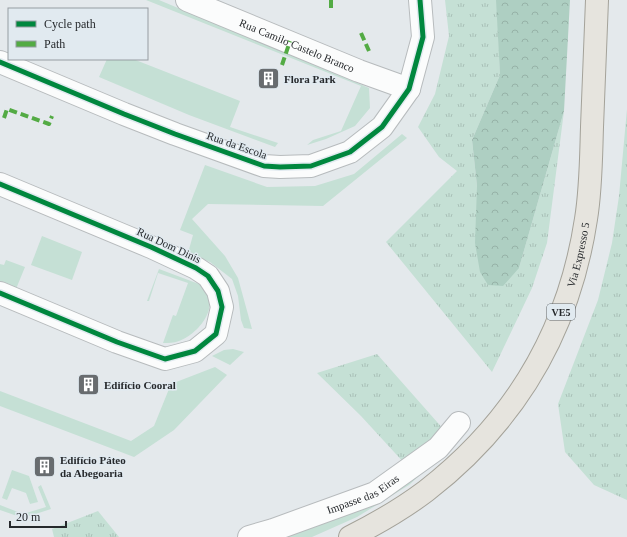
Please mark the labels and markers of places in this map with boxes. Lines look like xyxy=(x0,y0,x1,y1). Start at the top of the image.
building icon: Flora Park xyxy=(256,66,282,92)
place label: Flora Park xyxy=(284,73,337,85)
building icon: Edifício Cooral xyxy=(75,372,101,398)
place label: Edifício Cooral xyxy=(104,379,176,391)
building icon: Edifício Páteo da Abegoaria xyxy=(32,453,58,479)
place label: Edifício Páteo da Abegoaria xyxy=(60,454,126,479)

